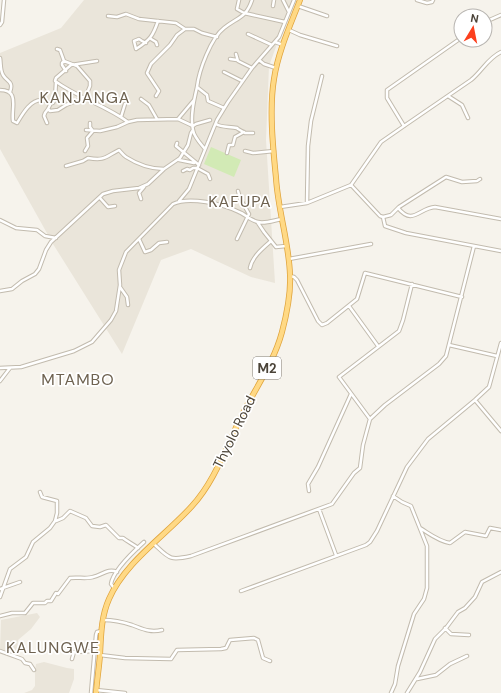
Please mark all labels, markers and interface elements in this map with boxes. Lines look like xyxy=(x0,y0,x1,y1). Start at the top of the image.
north arrow xyxy=(453,8,493,48)
text: N xyxy=(470,11,480,26)
district label: KANJANGA xyxy=(40,87,131,108)
district label: KAFUPA xyxy=(208,191,272,212)
road number: M2 xyxy=(253,357,281,379)
district label: MTAMBO xyxy=(41,369,115,390)
street label: Thyolo Road xyxy=(209,393,259,471)
district label: KALUNGWE xyxy=(6,637,100,658)

